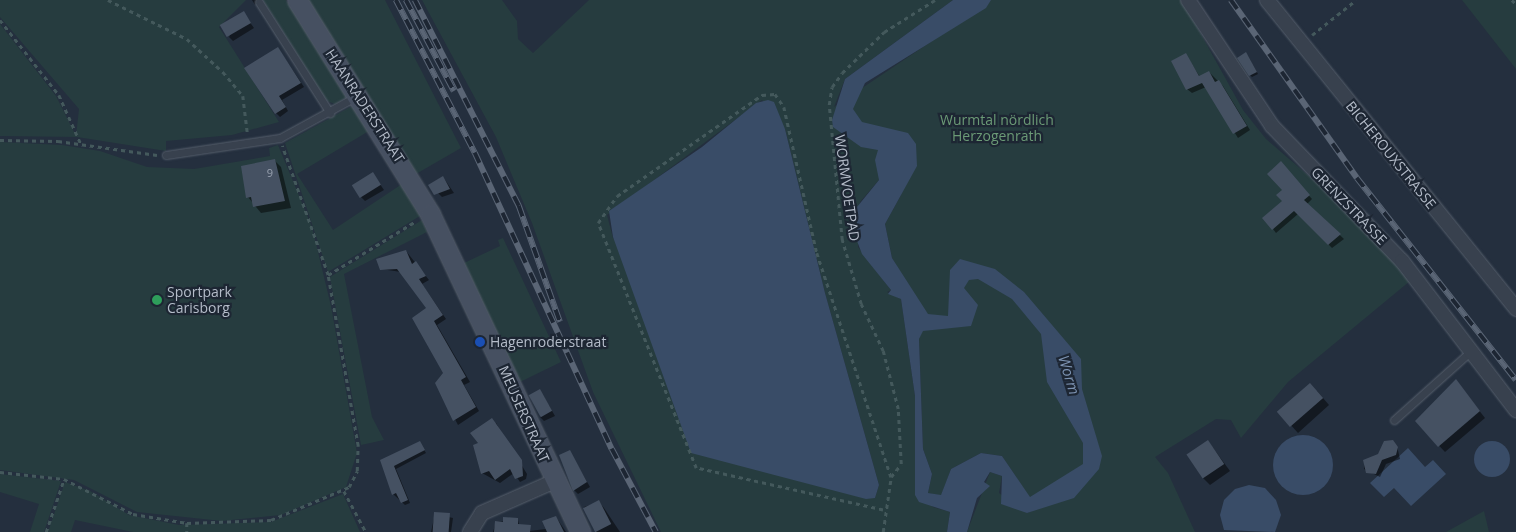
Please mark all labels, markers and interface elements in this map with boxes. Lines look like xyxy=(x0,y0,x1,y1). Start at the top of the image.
street label: HAANRADERSTRAAT xyxy=(322,46,408,166)
street label: BICHEROUXSTRASSE xyxy=(1342,98,1440,212)
park label: Wurmtal nördlich Herzogenrath xyxy=(940,112,1054,144)
street label: WORMVOETPAD xyxy=(831,134,863,242)
street label: GRENZSTRASSE xyxy=(1308,164,1390,248)
house number: 9 xyxy=(267,166,273,180)
place label: Sportpark Carisborg xyxy=(167,284,232,316)
marker: Sportpark Carisborg xyxy=(151,294,163,306)
place label: Hagenroderstraat xyxy=(490,334,606,350)
marker: Hagenroderstraat xyxy=(474,336,486,348)
water label: Worm xyxy=(1055,353,1083,397)
street label: MEUSERSTRAAT xyxy=(495,363,553,465)

